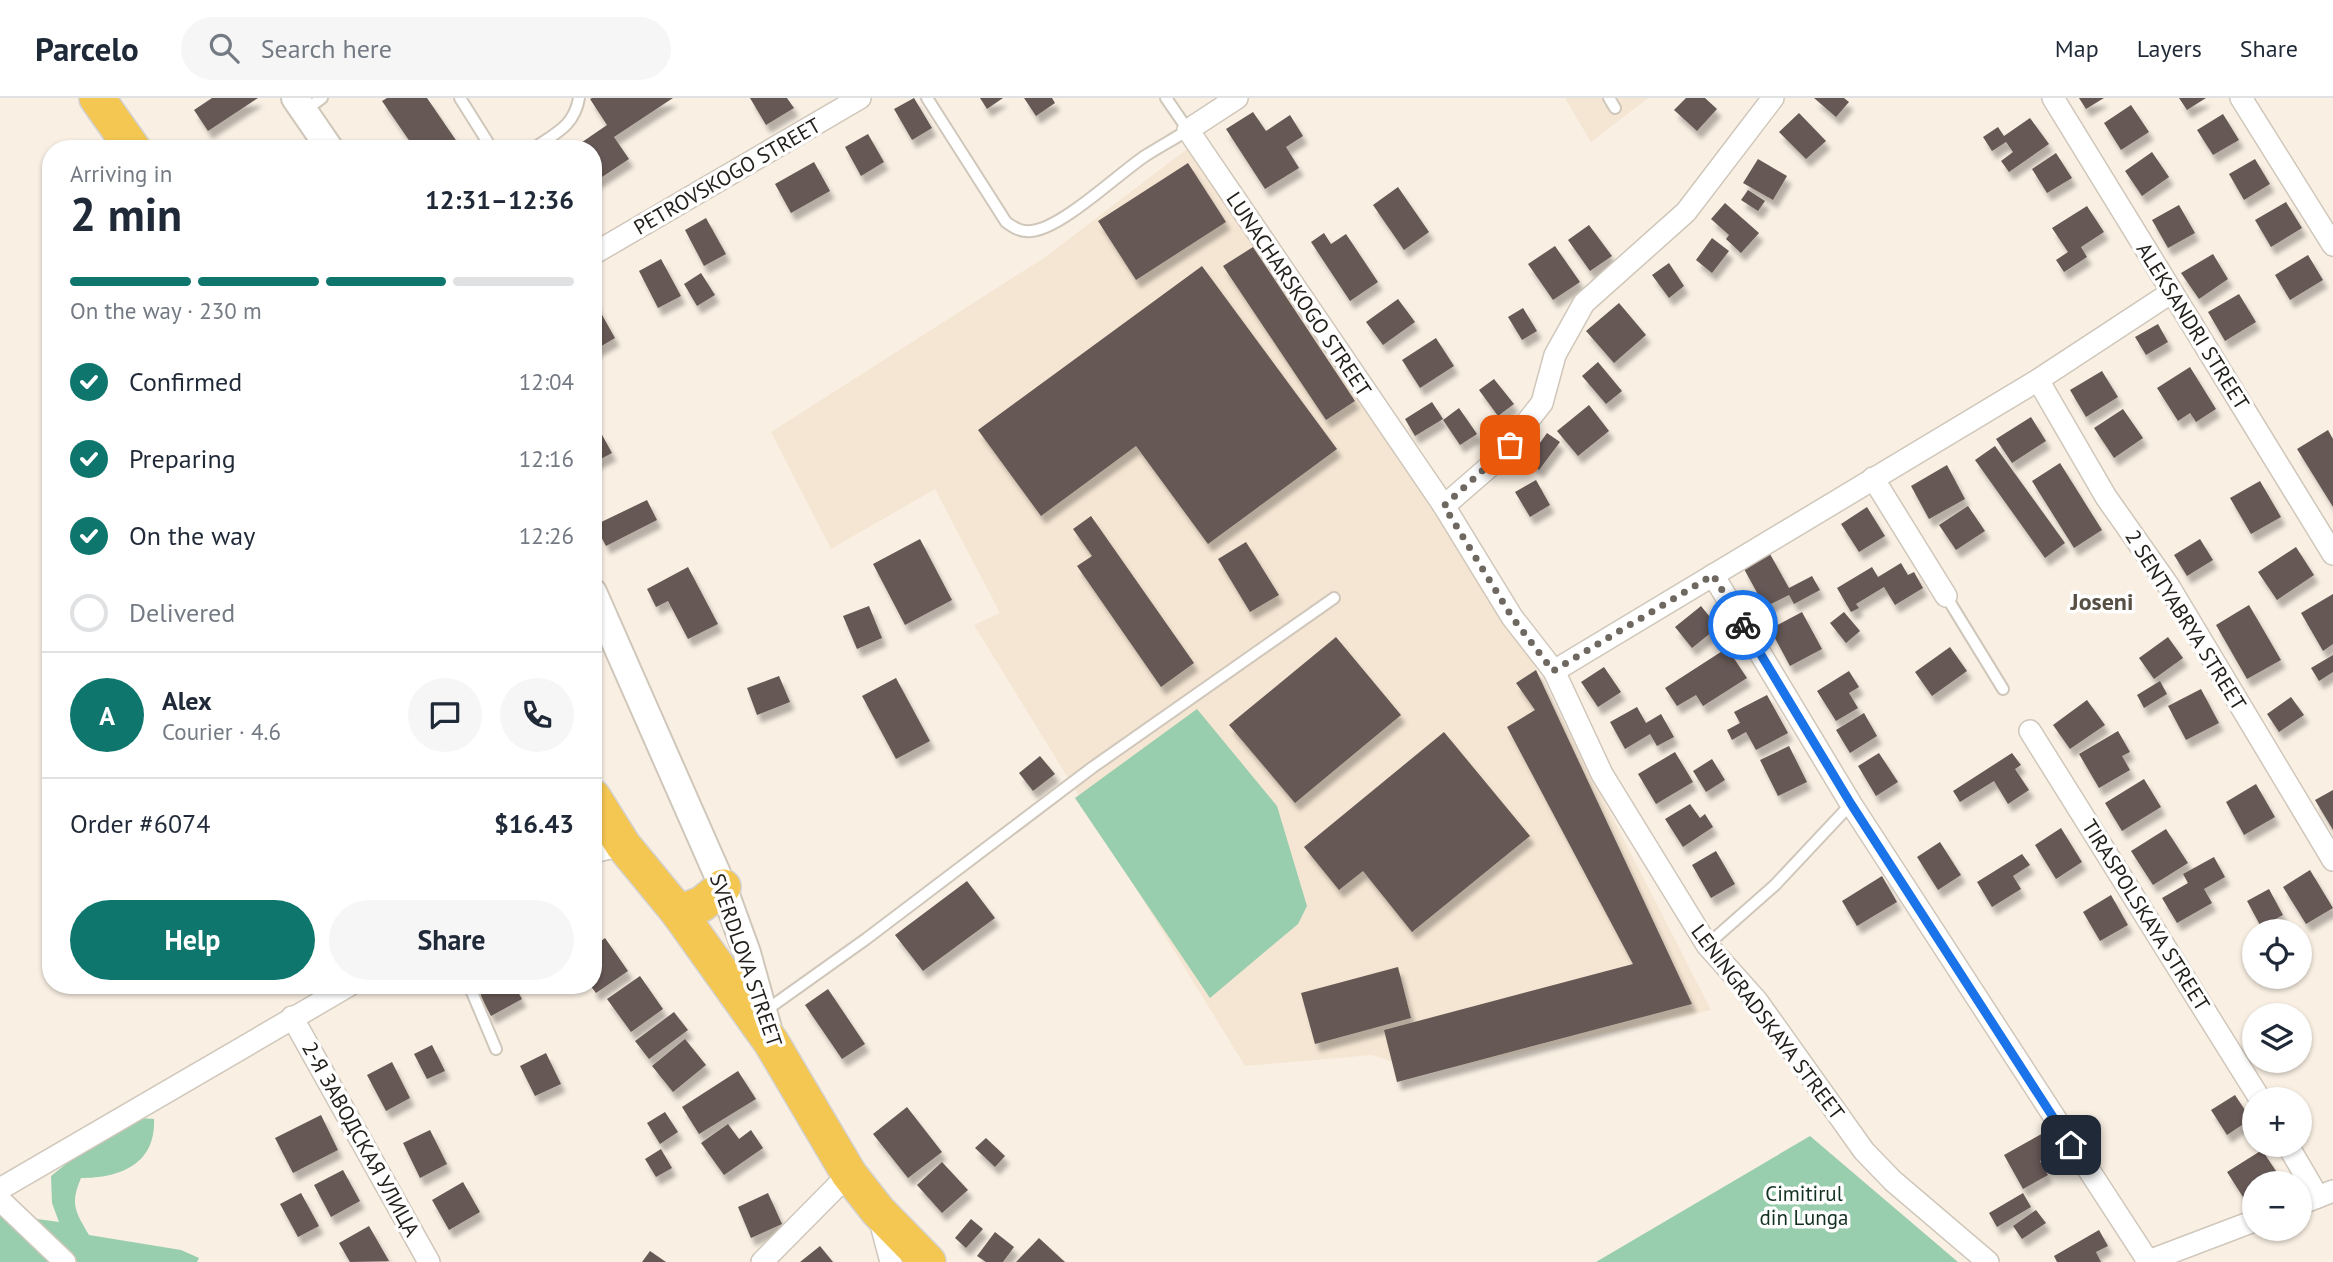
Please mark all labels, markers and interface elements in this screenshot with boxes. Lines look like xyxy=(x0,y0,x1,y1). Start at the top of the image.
search box xyxy=(181,17,671,80)
text: Parcelo xyxy=(35,27,139,70)
icon: search xyxy=(205,29,243,67)
text: Search here xyxy=(261,32,392,65)
text: Map xyxy=(2055,33,2099,64)
text: Layers xyxy=(2137,33,2202,64)
text: Share xyxy=(2240,33,2298,64)
street label: PETROVSKOGO STREET xyxy=(629,111,826,241)
text: Arriving in xyxy=(70,159,172,188)
text: 12:31–12:36 xyxy=(425,183,574,216)
text: 2 min xyxy=(70,184,182,244)
street label: LUNACHARSKOGO STREET xyxy=(1220,187,1378,402)
street label: ALEKSANDRI STREET xyxy=(2131,237,2256,415)
text: On the way · 230 m xyxy=(70,296,262,325)
icon: check xyxy=(70,363,108,401)
text: Confirmed xyxy=(129,365,242,398)
text: 12:04 xyxy=(519,367,574,396)
pin xyxy=(1480,415,1540,475)
icon: bag xyxy=(1491,426,1529,464)
icon: check xyxy=(70,440,108,478)
text: Preparing xyxy=(129,442,236,475)
text: 12:16 xyxy=(519,444,574,473)
icon: check xyxy=(70,517,108,555)
text: On the way xyxy=(129,519,255,552)
text: 12:26 xyxy=(519,521,574,550)
street label: 2 SENTYABRYA STREET xyxy=(2119,525,2253,716)
district label: Joseni xyxy=(2070,586,2133,617)
courier xyxy=(1708,590,1778,660)
text: Delivered xyxy=(129,596,235,629)
icon: bike xyxy=(1724,606,1762,644)
button: chat xyxy=(408,678,482,752)
button: phone xyxy=(500,678,574,752)
text: Alex xyxy=(162,684,212,717)
text: A xyxy=(99,699,115,732)
text: Courier · 4.6 xyxy=(162,717,281,746)
text: Order #6074 xyxy=(70,807,210,840)
text: $16.43 xyxy=(494,807,574,840)
street label: TIRASPOLSKAYA STREET xyxy=(2076,814,2216,1016)
street label: SVERDLOVA STREET xyxy=(704,870,788,1050)
button: Help xyxy=(70,900,315,980)
button: Share xyxy=(329,900,574,980)
street label: LENINGRADSKAYA STREET xyxy=(1686,919,1851,1126)
map controls xyxy=(2242,919,2312,1241)
button: locate xyxy=(2242,919,2312,989)
button: layers xyxy=(2242,1003,2312,1073)
street label: 2-Я ЗАВОДСКАЯ УЛИЦА xyxy=(296,1037,426,1242)
button: + xyxy=(2242,1087,2312,1157)
pin xyxy=(2041,1115,2101,1175)
icon: home xyxy=(2052,1126,2090,1164)
button: − xyxy=(2242,1171,2312,1241)
park label: Cimitirul din Lunga xyxy=(1760,1180,1848,1231)

